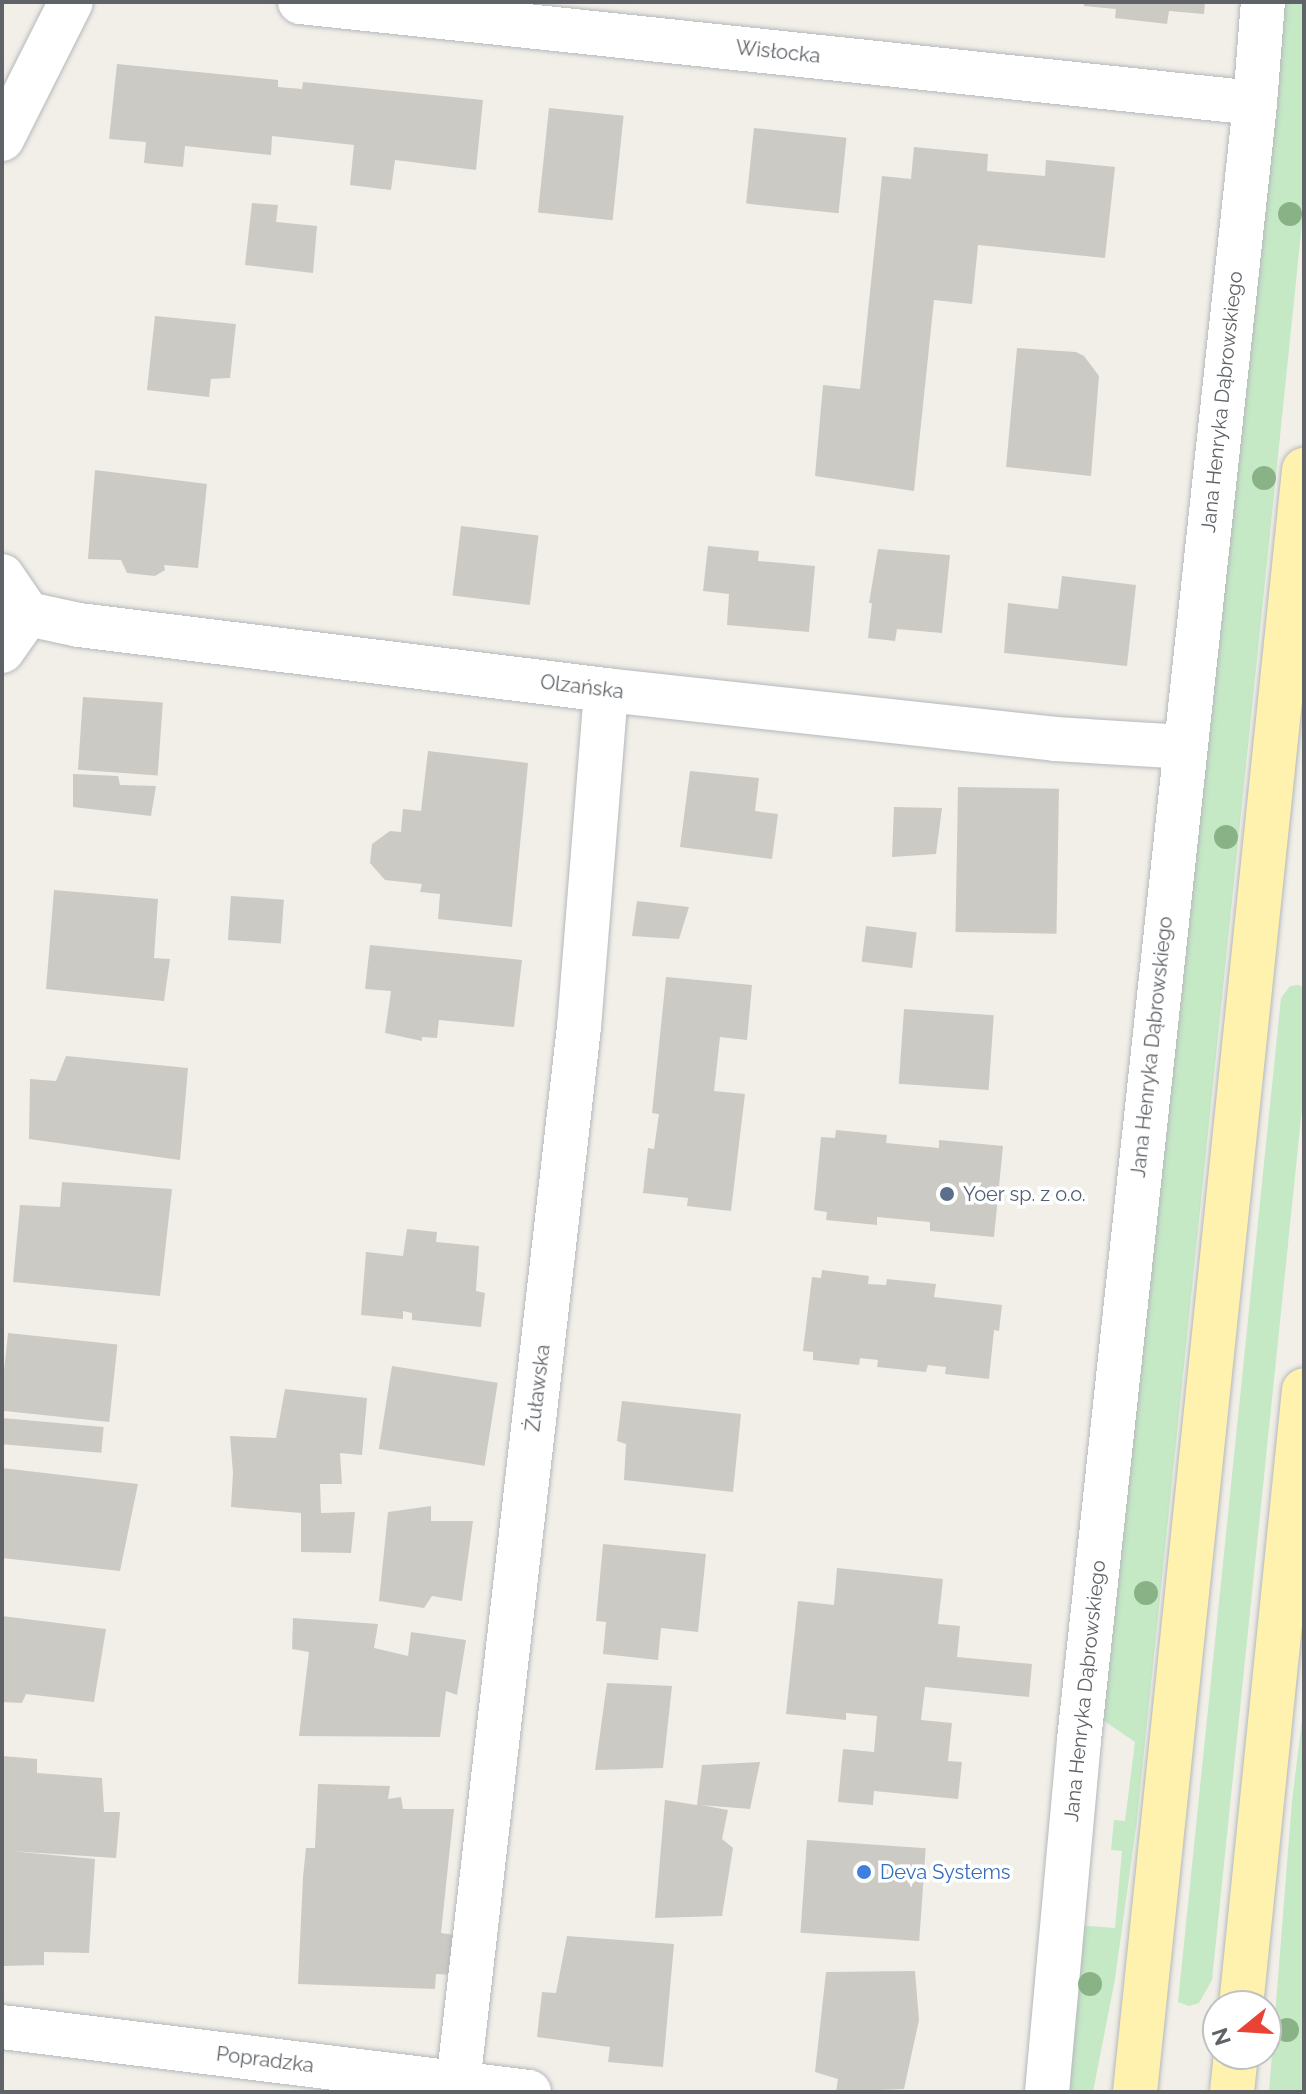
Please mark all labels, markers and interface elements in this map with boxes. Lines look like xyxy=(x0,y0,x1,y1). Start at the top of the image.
street label: Wisłocka xyxy=(734,36,822,68)
street label: Jana Henryka Dąbrowskiego xyxy=(1196,270,1248,534)
street label: Olzańska xyxy=(539,670,625,704)
street label: Jana Henryka Dąbrowskiego xyxy=(1126,915,1178,1179)
place label: Yoer sp. z o.o. xyxy=(963,1182,1086,1206)
marker: Yoer sp. z o.o. xyxy=(938,1185,956,1203)
street label: Żuławska xyxy=(521,1343,555,1433)
street label: Jana Henryka Dąbrowskiego xyxy=(1059,1559,1111,1823)
place label: Deva Systems xyxy=(880,1860,1010,1884)
marker: Deva Systems xyxy=(855,1863,873,1881)
north arrow xyxy=(1202,1990,1282,2070)
text: N xyxy=(1206,2025,1236,2049)
street label: Popradzka xyxy=(215,2042,315,2078)

